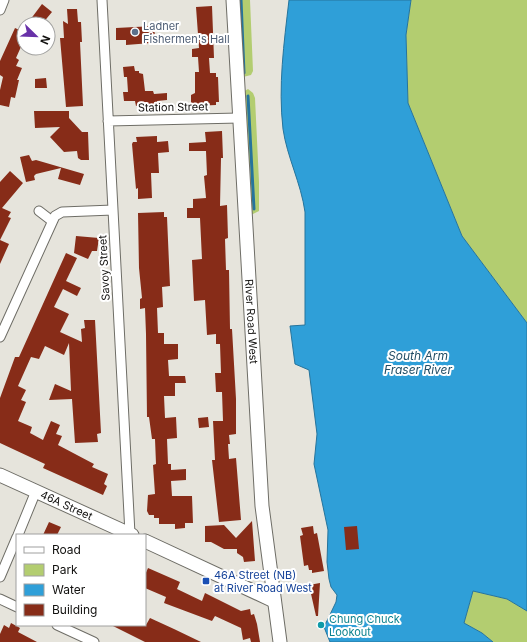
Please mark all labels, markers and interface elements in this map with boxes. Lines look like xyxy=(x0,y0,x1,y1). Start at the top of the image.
north arrow xyxy=(16,16,56,56)
place label: Ladner Fishermen's Hall xyxy=(143,19,230,46)
marker: Ladner Fishermen's Hall xyxy=(130,27,140,37)
text: N xyxy=(37,33,53,47)
street label: Station Street xyxy=(138,99,209,115)
street label: Savoy Street xyxy=(95,234,113,301)
street label: River Road West xyxy=(242,279,261,365)
water label: South Arm Fraser River xyxy=(384,348,453,377)
street label: 46A Street xyxy=(38,487,95,523)
legend xyxy=(16,534,146,626)
text: Road xyxy=(52,542,81,557)
text: Park xyxy=(52,562,78,577)
place label: 46A Street (NB) at River Road West xyxy=(214,568,312,595)
marker: 46A Street (NB) at River Road West xyxy=(201,576,211,586)
text: Water xyxy=(52,582,86,597)
text: Building xyxy=(52,602,97,617)
place label: Chung Chuck Lookout xyxy=(329,612,400,639)
marker: Chung Chuck Lookout xyxy=(316,620,326,630)

